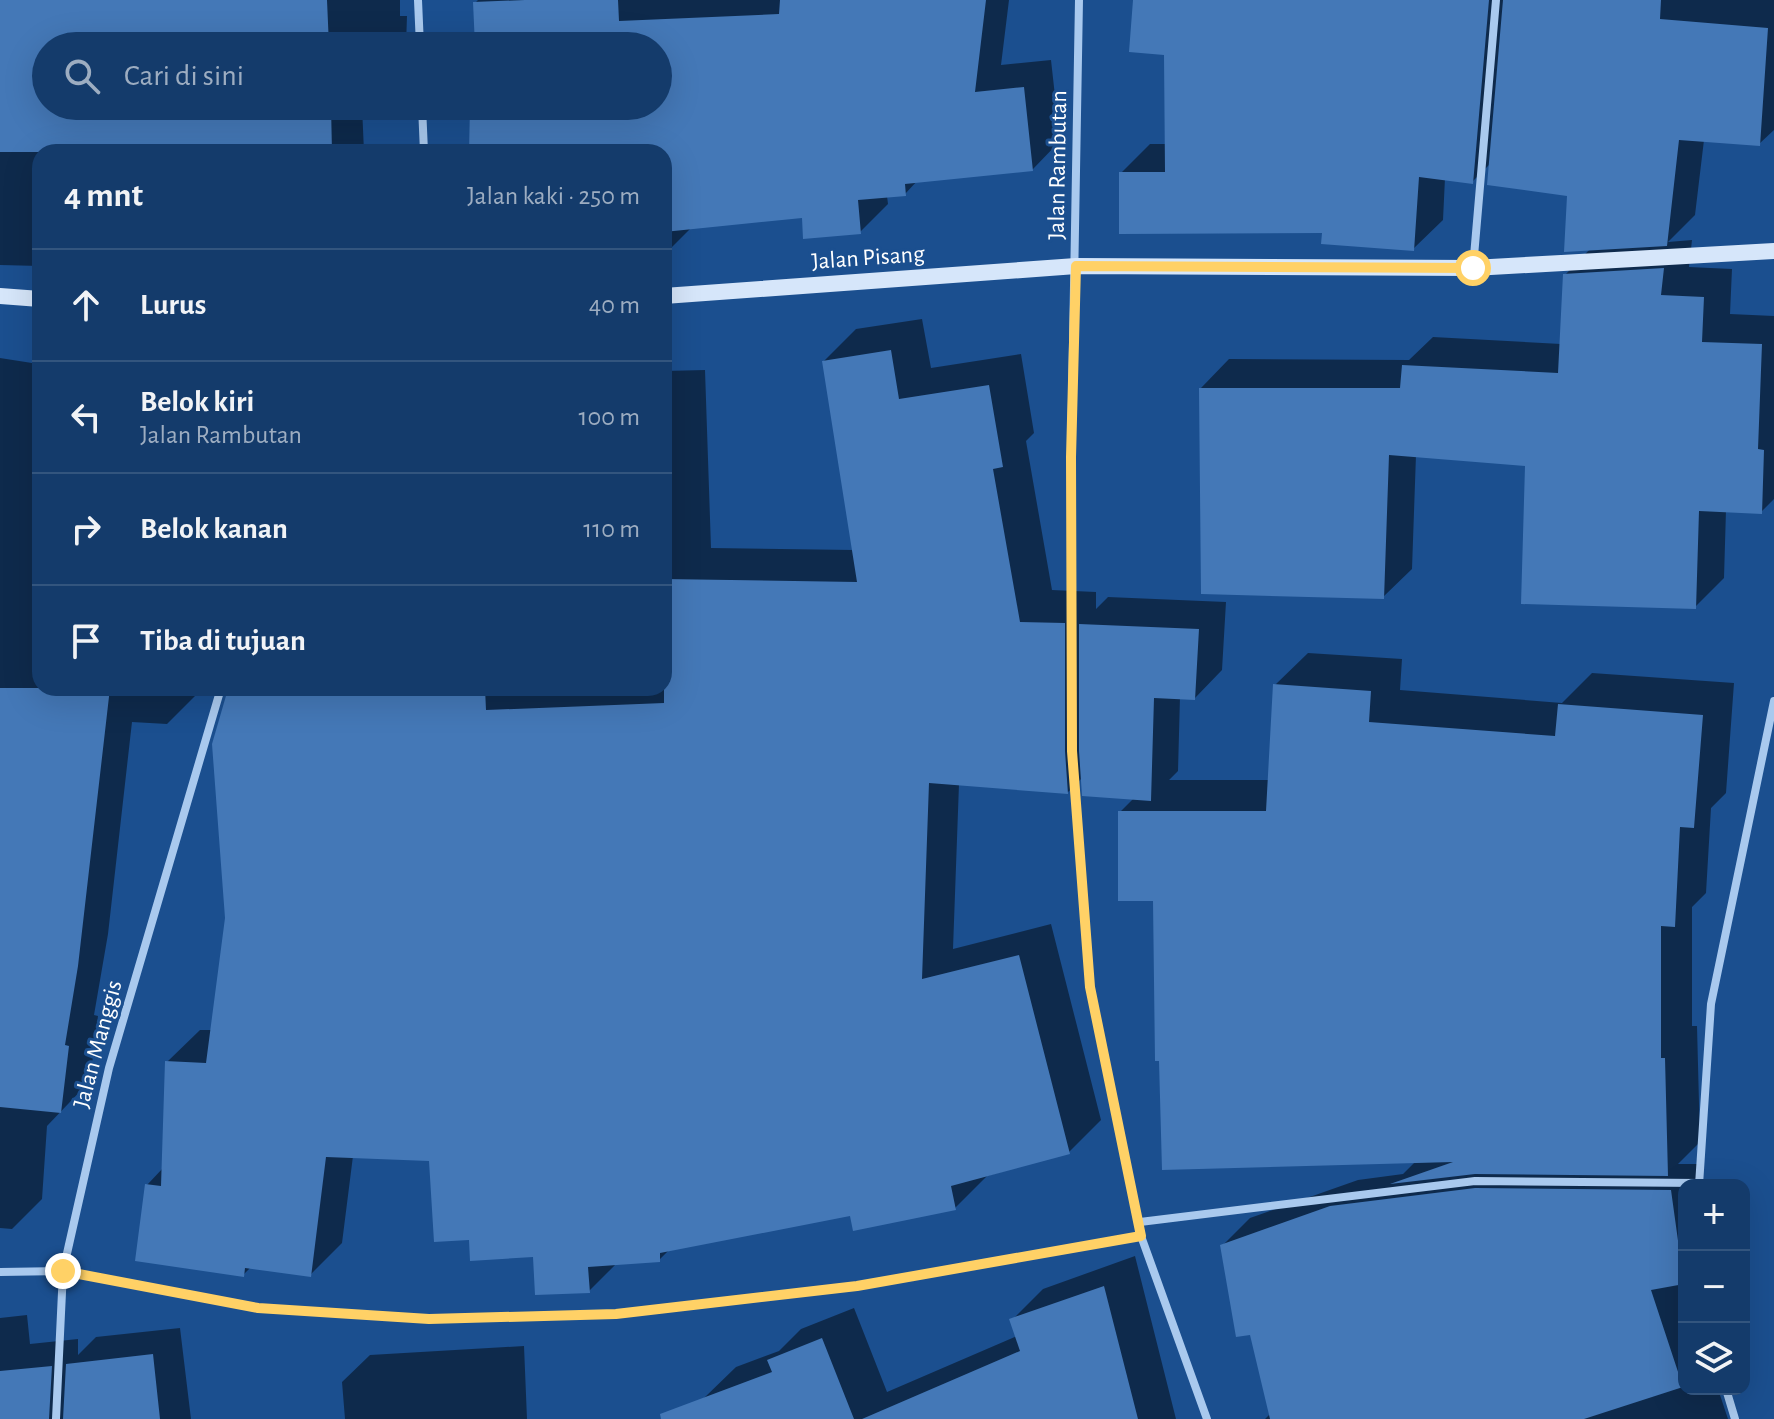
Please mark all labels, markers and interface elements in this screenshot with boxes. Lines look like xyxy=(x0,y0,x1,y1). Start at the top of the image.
search box xyxy=(32,32,672,120)
icon: search xyxy=(60,54,104,98)
text: Cari di sini xyxy=(124,61,244,91)
street label: Jalan Rambutan xyxy=(1045,90,1071,240)
text: 4 mnt xyxy=(64,179,143,213)
text: Jalan kaki · 250 m xyxy=(467,183,640,209)
street label: Jalan Pisang xyxy=(811,242,926,274)
route start xyxy=(1455,250,1491,286)
icon: ahead xyxy=(64,283,108,327)
text: Lurus xyxy=(140,290,206,320)
text: 40 m xyxy=(589,292,640,318)
text: Belok kiri xyxy=(140,387,254,417)
icon: left xyxy=(64,395,108,439)
text: 100 m xyxy=(579,404,640,430)
text: Jalan Rambutan xyxy=(140,422,302,448)
icon: right xyxy=(64,507,108,551)
text: Belok kanan xyxy=(140,514,288,544)
text: 110 m xyxy=(583,516,640,542)
icon: arrive xyxy=(64,619,108,663)
text: Tiba di tujuan xyxy=(140,626,306,656)
street label: Jalan Manggis xyxy=(69,978,127,1111)
map controls xyxy=(1678,1179,1750,1395)
button: + xyxy=(1678,1179,1750,1251)
button: − xyxy=(1678,1251,1750,1323)
route end xyxy=(45,1253,81,1289)
button: layers xyxy=(1678,1323,1750,1395)

